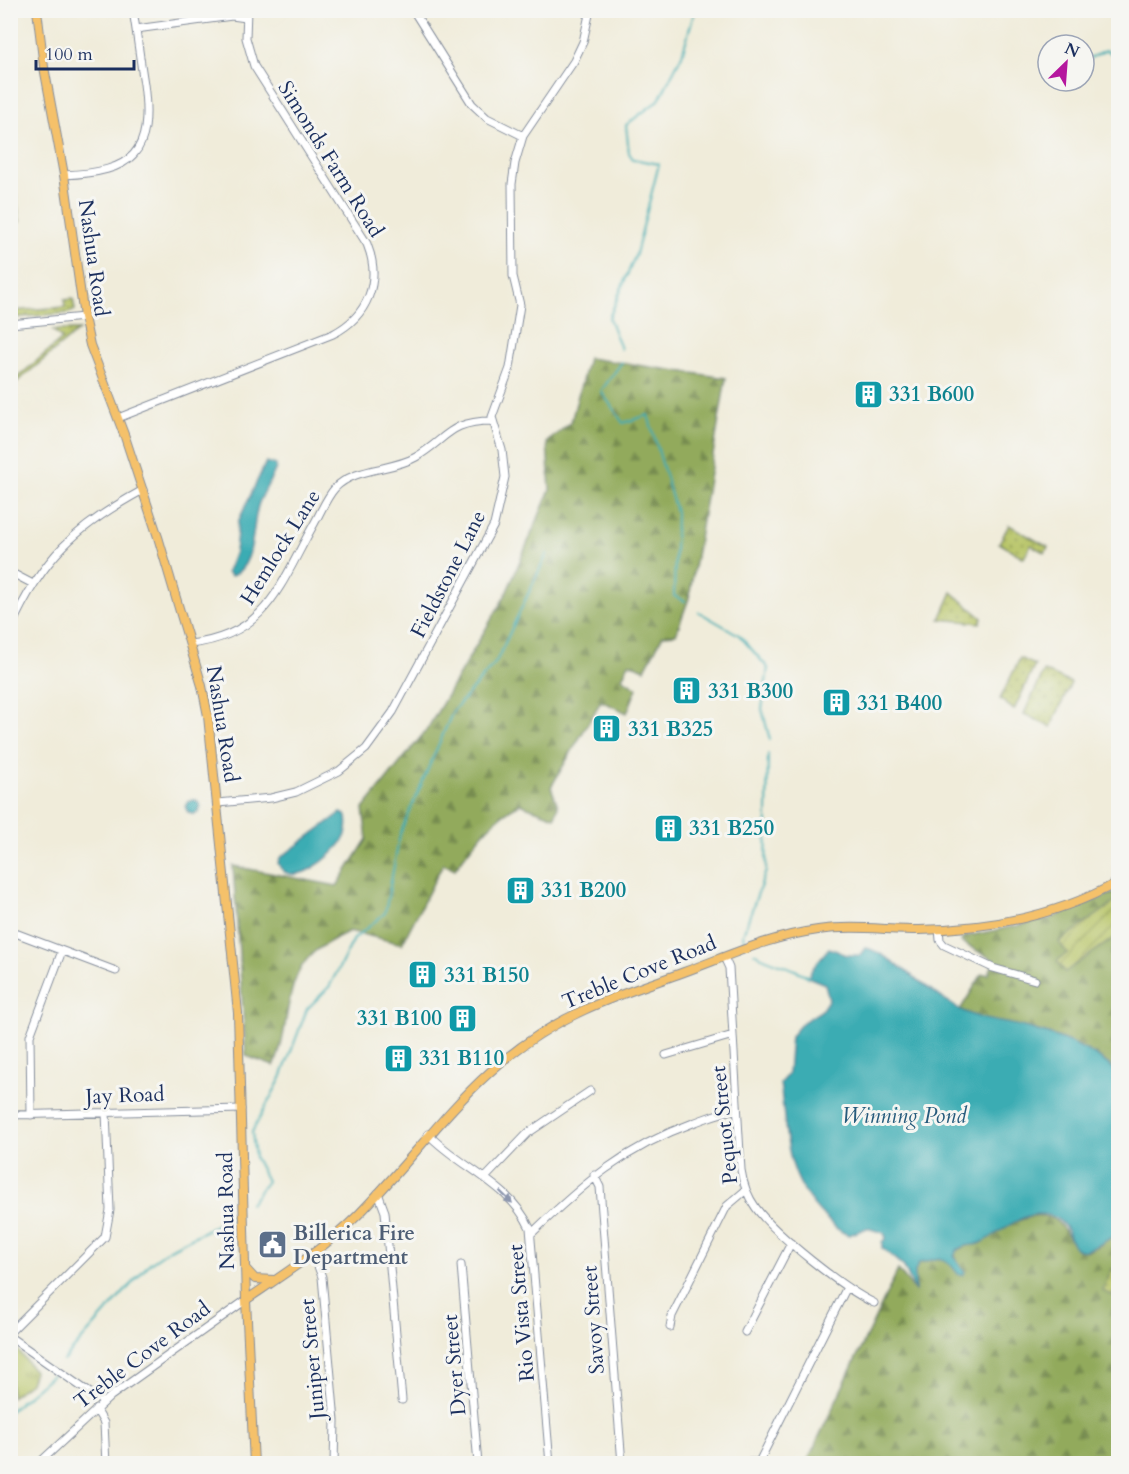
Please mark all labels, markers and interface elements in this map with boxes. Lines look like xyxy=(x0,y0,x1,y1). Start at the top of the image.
scale bar xyxy=(36,33,134,71)
north arrow xyxy=(1036,33,1096,93)
text: N xyxy=(1061,37,1083,63)
text: 100 m xyxy=(45,42,93,67)
street label: Simonds Farm Road xyxy=(271,75,390,243)
street label: Nashua Road xyxy=(71,198,116,318)
building icon: 331 B600 xyxy=(852,378,884,410)
place label: 331 B600 xyxy=(889,380,975,409)
street label: Hemlock Lane xyxy=(233,484,327,611)
street label: Fieldstone Lane xyxy=(404,506,493,643)
street label: Nashua Road xyxy=(199,664,246,785)
building icon: 331 B300 xyxy=(671,675,703,707)
place label: 331 B300 xyxy=(708,677,794,706)
building icon: 331 B400 xyxy=(820,687,852,719)
place label: 331 B400 xyxy=(857,689,943,718)
building icon: 331 B325 xyxy=(591,713,623,745)
place label: 331 B325 xyxy=(628,715,713,744)
building icon: 331 B250 xyxy=(652,812,684,844)
place label: 331 B250 xyxy=(689,814,775,843)
building icon: 331 B200 xyxy=(504,874,536,906)
place label: 331 B200 xyxy=(541,876,627,905)
street label: Treble Cove Road xyxy=(558,928,721,1017)
building icon: 331 B150 xyxy=(407,959,439,991)
place label: 331 B150 xyxy=(444,961,530,990)
building icon: 331 B100 xyxy=(447,1002,479,1034)
place label: 331 B100 xyxy=(357,1004,442,1033)
building icon: 331 B110 xyxy=(382,1042,414,1074)
place label: 331 B110 xyxy=(419,1044,505,1073)
street label: Pequot Street xyxy=(704,1064,745,1186)
street label: Jay Road xyxy=(82,1080,165,1111)
water label: Winning Pond xyxy=(841,1101,968,1131)
street label: Nashua Road xyxy=(211,1152,242,1270)
one-way arrow xyxy=(498,1190,513,1204)
place label: Billerica Fire Department xyxy=(293,1219,415,1272)
public building icon: Billerica Fire Department xyxy=(256,1229,288,1261)
street label: Rio Vista Street xyxy=(501,1243,542,1383)
street label: Savoy Street xyxy=(575,1264,612,1375)
street label: Treble Cove Road xyxy=(68,1295,216,1416)
street label: Juniper Street xyxy=(293,1297,332,1423)
street label: Dyer Street xyxy=(436,1313,473,1417)

